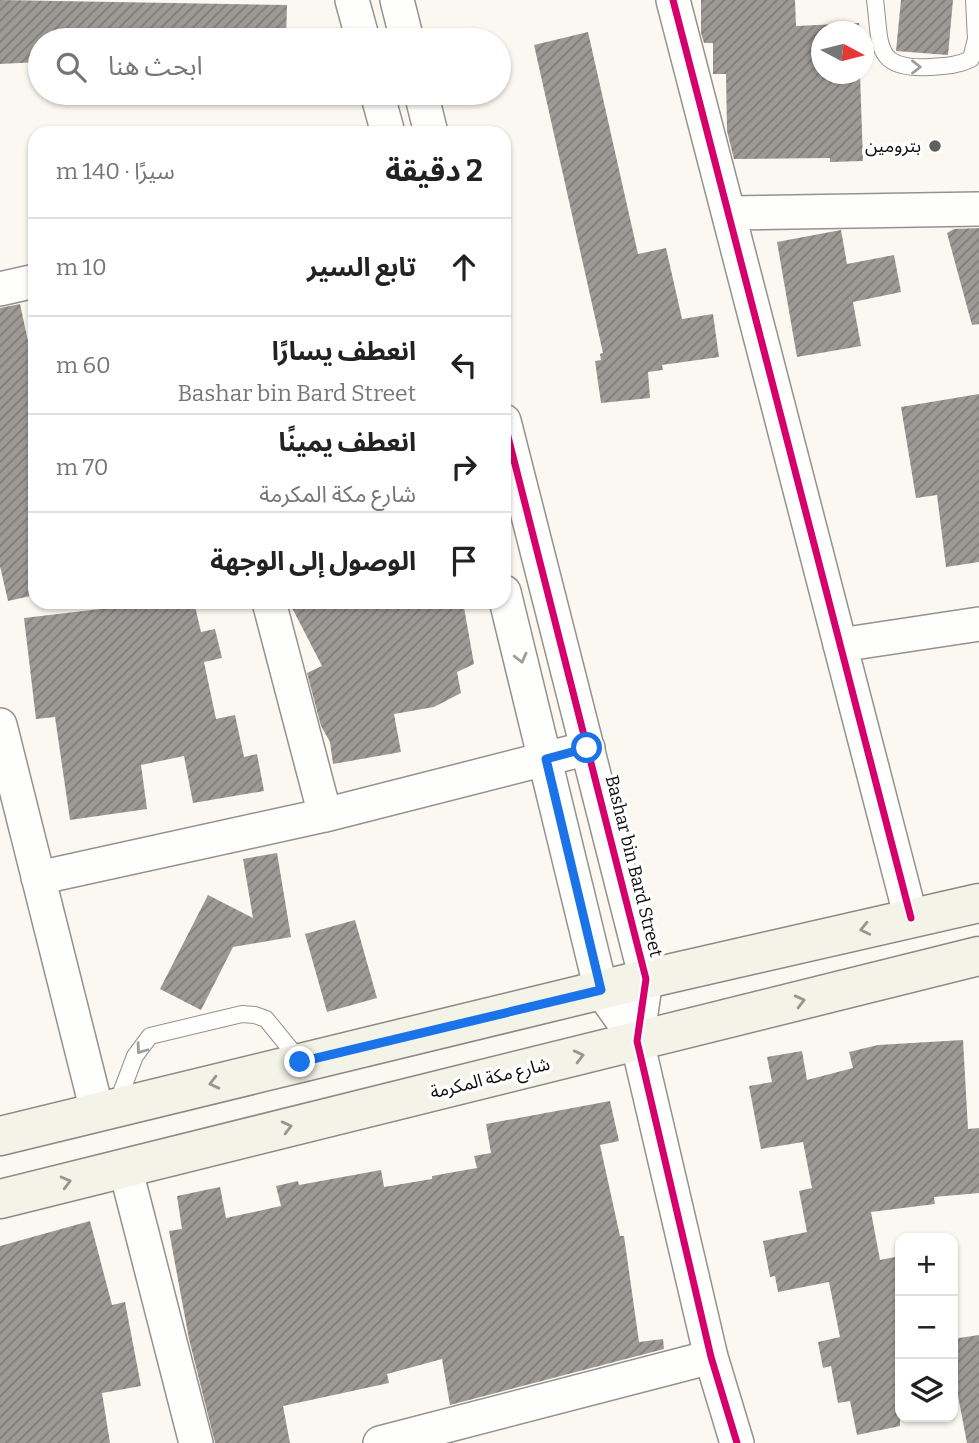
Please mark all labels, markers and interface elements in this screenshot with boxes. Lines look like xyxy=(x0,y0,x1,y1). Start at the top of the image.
north arrow xyxy=(811,21,874,84)
search box xyxy=(28,28,511,105)
icon: search xyxy=(52,48,90,86)
text: ابحث هنا xyxy=(108,51,203,82)
one-way arrow xyxy=(911,59,922,75)
place label: بترومين xyxy=(865,135,921,157)
marker: بترومين xyxy=(927,138,943,154)
text: 2 دقيقة xyxy=(385,153,483,189)
text: سيرًا · 140 m xyxy=(56,157,175,185)
icon: ahead xyxy=(445,248,483,286)
text: تابع السير xyxy=(307,252,416,283)
text: 10 m xyxy=(56,253,107,281)
text: انعطف يسارًا xyxy=(272,336,416,367)
icon: left xyxy=(445,346,483,384)
text: 60 m xyxy=(56,351,111,379)
text: Bashar bin Bard Street xyxy=(177,379,416,407)
text: انعطف يمينًا xyxy=(278,427,416,458)
icon: right xyxy=(445,448,483,486)
text: 70 m xyxy=(56,453,108,481)
text: شارع مكة المكرمة xyxy=(259,480,416,508)
icon: arrive xyxy=(445,542,483,580)
text: الوصول إلى الوجهة xyxy=(210,546,416,577)
one-way arrow xyxy=(513,652,527,664)
route start xyxy=(571,732,602,763)
street label: Bashar bin Bard Street xyxy=(601,773,667,960)
one-way arrow xyxy=(859,921,871,935)
one-way arrow xyxy=(794,995,806,1009)
one-way arrow xyxy=(136,1041,149,1054)
route end xyxy=(284,1046,315,1077)
one-way arrow xyxy=(573,1050,585,1064)
street label: شارع مكة المكرمة xyxy=(428,1052,553,1106)
one-way arrow xyxy=(208,1075,220,1089)
one-way arrow xyxy=(281,1121,293,1135)
one-way arrow xyxy=(60,1176,72,1190)
map controls xyxy=(895,1233,958,1422)
button: + xyxy=(895,1233,958,1296)
button: − xyxy=(895,1296,958,1359)
button: layers xyxy=(895,1359,958,1422)

